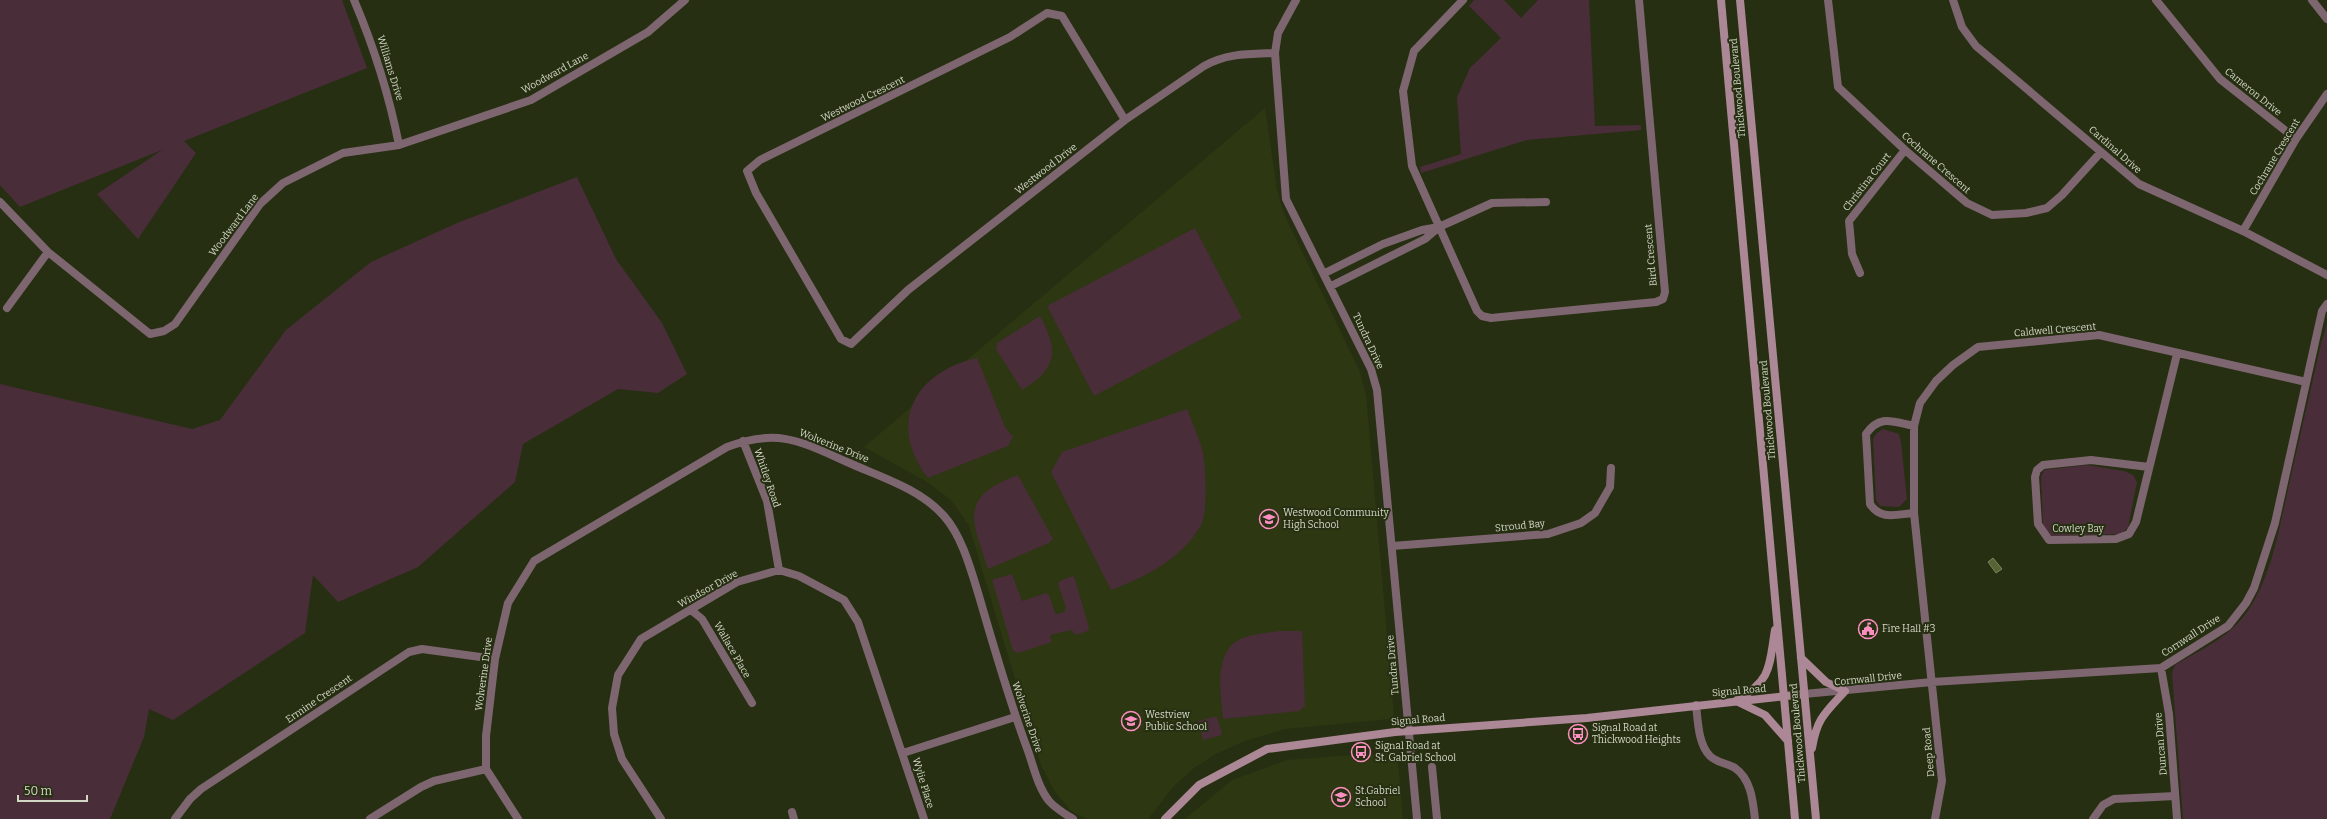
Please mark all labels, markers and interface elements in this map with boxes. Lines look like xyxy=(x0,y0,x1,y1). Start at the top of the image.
street label: Williams Drive xyxy=(374,34,406,102)
street label: Thickwood Boulevard xyxy=(1728,38,1748,138)
street label: Woodward Lane xyxy=(519,50,591,96)
street label: Cameron Drive xyxy=(2222,65,2284,119)
street label: Westwood Crescent xyxy=(819,73,907,124)
street label: Cochrane Crescent xyxy=(2247,116,2303,198)
street label: Cardinal Drive xyxy=(2086,124,2144,176)
street label: Cochrane Crescent xyxy=(1899,130,1973,196)
street label: Westwood Drive xyxy=(1013,141,1079,197)
street label: Christina Court xyxy=(1840,150,1894,214)
street label: Woodward Lane xyxy=(207,192,261,258)
street label: Bird Crescent xyxy=(1642,223,1660,287)
street label: Tundra Drive xyxy=(1350,311,1386,371)
street label: Caldwell Crescent xyxy=(2013,320,2097,340)
street label: Thickwood Boulevard xyxy=(1758,360,1778,460)
street label: Wolverine Drive xyxy=(797,427,871,465)
street label: Whitley Road xyxy=(751,447,783,509)
place label: Westwood Community High School xyxy=(1283,507,1390,531)
school or university icon: Westwood Community High School xyxy=(1258,508,1280,530)
street label: Stroud Bay xyxy=(1494,517,1546,535)
street label: Cowley Bay xyxy=(2052,523,2105,535)
street label: Windsor Drive xyxy=(676,568,740,610)
street label: Cornwall Drive xyxy=(2159,612,2223,660)
public building icon: Fire Hall #3 xyxy=(1857,618,1879,640)
street label: Wallace Place xyxy=(711,620,753,680)
place label: Fire Hall #3 xyxy=(1882,623,1936,635)
street label: Tundra Drive xyxy=(1384,634,1402,696)
street label: Wolverine Drive xyxy=(473,636,495,712)
street label: Cornwall Drive xyxy=(1834,669,1902,689)
street label: Ermine Crescent xyxy=(283,672,355,726)
street label: Wolverine Drive xyxy=(1009,680,1045,754)
street label: Signal Road xyxy=(1711,683,1767,699)
street label: Thickwood Boulevard xyxy=(1788,683,1808,783)
place label: Westview Public School xyxy=(1145,709,1207,733)
school or university icon: Westview Public School xyxy=(1120,710,1142,732)
street label: Signal Road xyxy=(1390,712,1446,728)
street label: Duncan Drive xyxy=(2152,712,2170,776)
place label: Signal Road at Thickwood Heights xyxy=(1592,722,1681,746)
bus stop icon: Signal Road at Thickwood Heights xyxy=(1567,723,1589,745)
street label: Deep Road xyxy=(1921,727,1937,777)
place label: Signal Road at St. Gabriel School xyxy=(1375,740,1456,764)
bus stop icon: Signal Road at St. Gabriel School xyxy=(1350,741,1372,763)
street label: Wylie Place xyxy=(910,756,936,810)
scale bar xyxy=(18,777,87,803)
text: 50 m xyxy=(24,784,53,798)
place label: St.Gabriel School xyxy=(1355,785,1400,809)
school or university icon: St.Gabriel School xyxy=(1330,786,1352,808)

